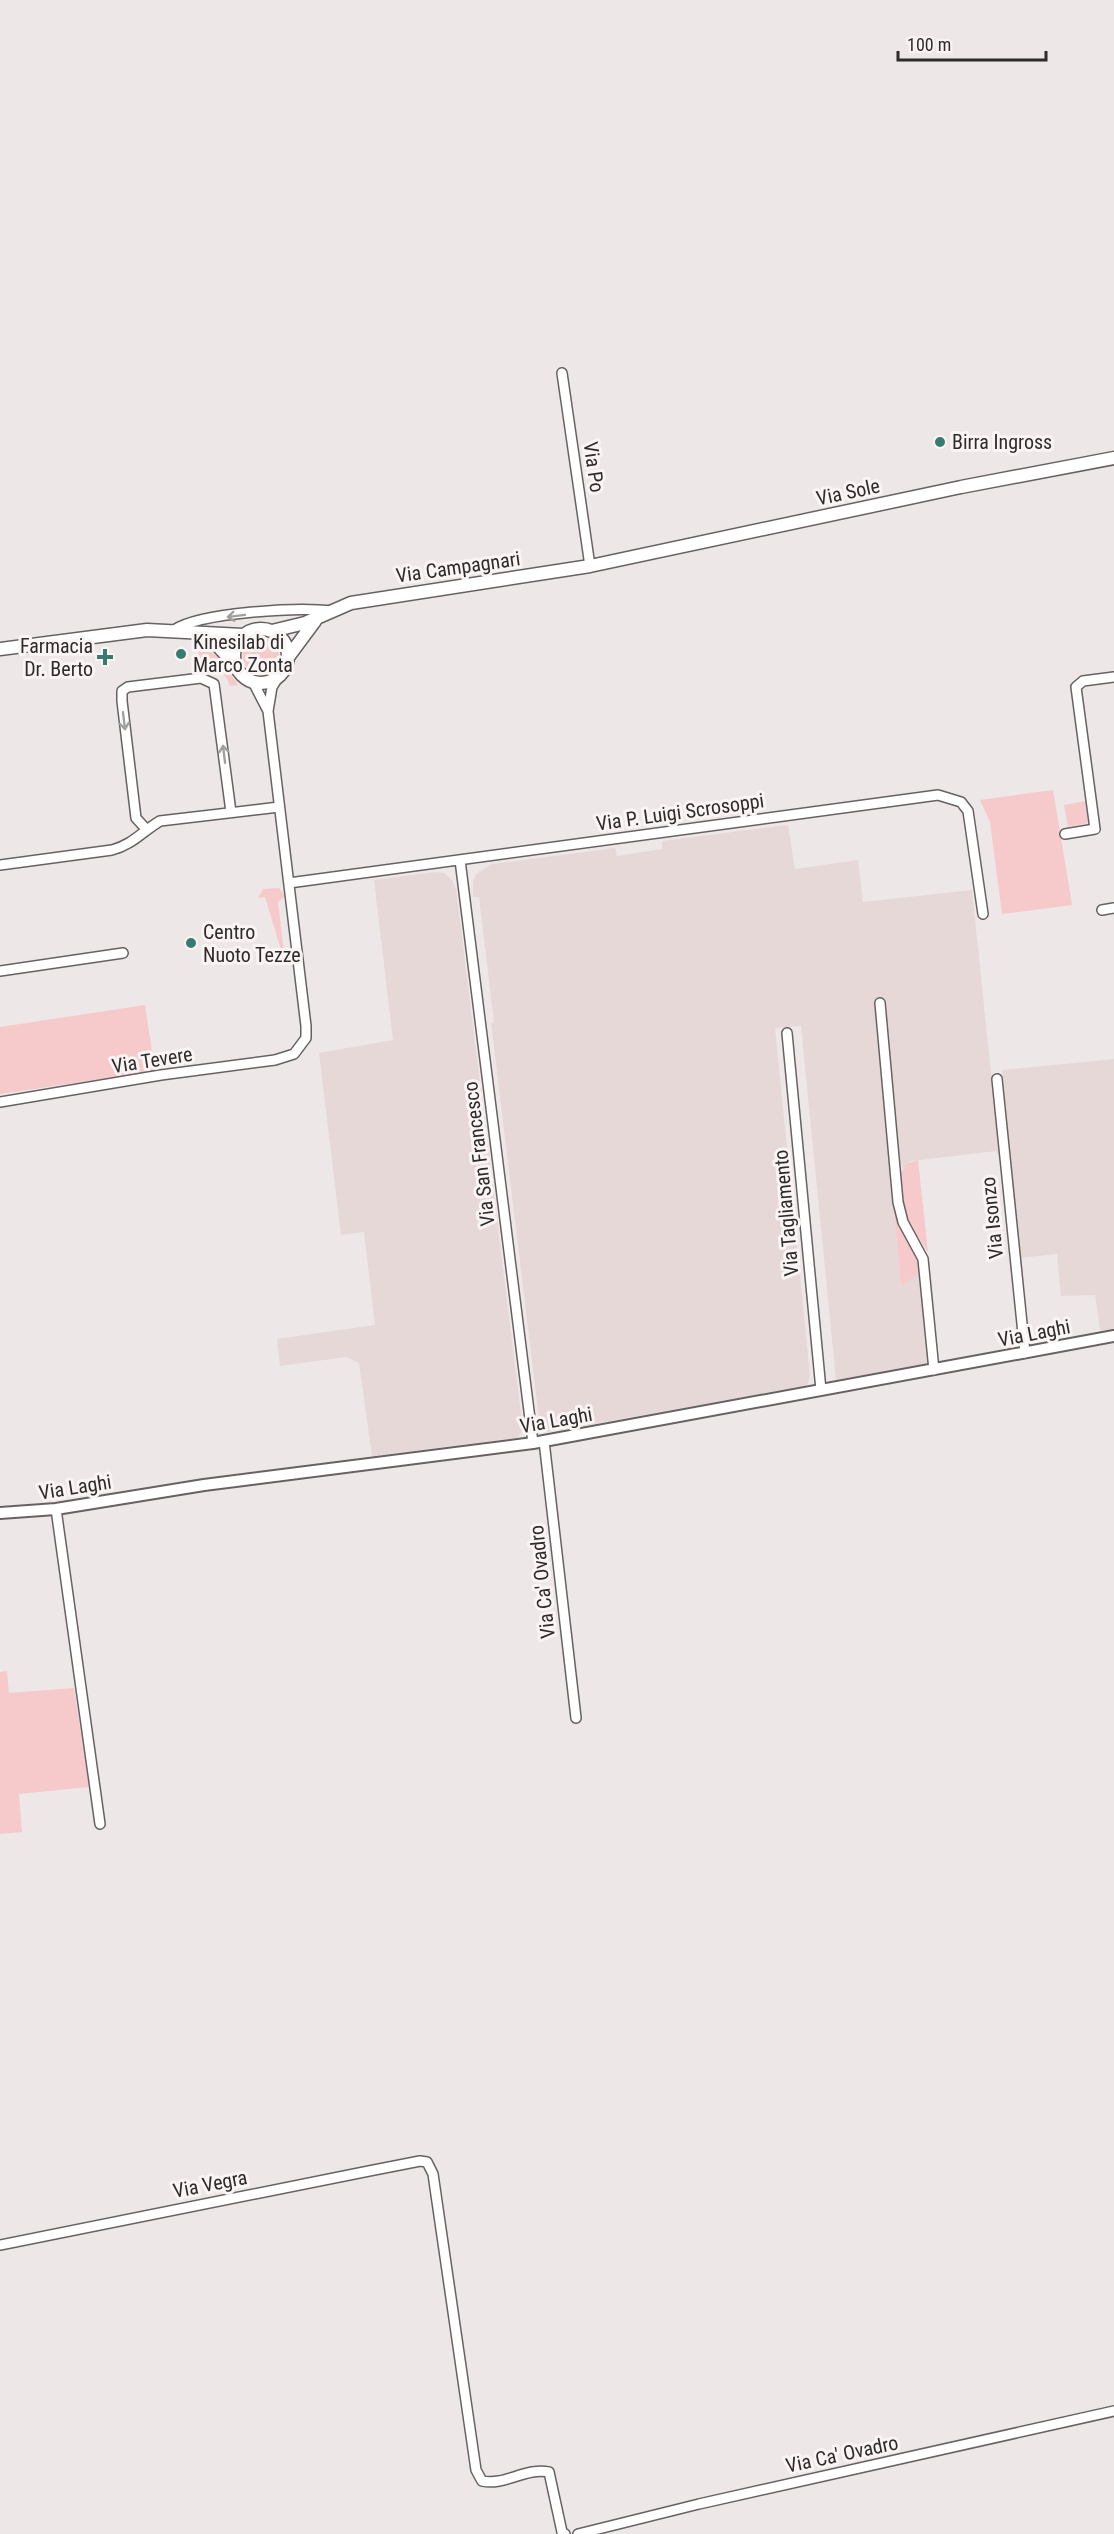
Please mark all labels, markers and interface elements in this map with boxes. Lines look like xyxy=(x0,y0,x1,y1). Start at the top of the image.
scale bar xyxy=(898,24,1046,62)
text: 100 m xyxy=(907,34,951,55)
place label: Birra Ingross xyxy=(952,430,1052,454)
marker: Birra Ingross xyxy=(933,435,947,449)
street label: Via Po xyxy=(579,440,609,494)
street label: Via Sole xyxy=(814,474,882,510)
street label: Via Campagnari xyxy=(394,546,522,588)
one-way arrow xyxy=(226,611,246,622)
place label: Kinesilab di Marco Zonta xyxy=(193,630,293,677)
place label: Farmacia Dr. Berto xyxy=(20,634,93,681)
marker: Kinesilab di Marco Zonta xyxy=(174,647,188,661)
marker: Farmacia Dr. Berto xyxy=(98,650,112,664)
one-way arrow xyxy=(119,710,130,730)
one-way arrow xyxy=(218,744,229,764)
street label: Via P. Luigi Scrosoppi xyxy=(595,788,765,836)
place label: Centro Nuoto Tezze xyxy=(203,920,301,967)
marker: Centro Nuoto Tezze xyxy=(184,936,198,950)
street label: Via Tevere xyxy=(110,1042,194,1078)
street label: Via San Francesco xyxy=(458,1080,500,1228)
street label: Via Tagliamento xyxy=(769,1149,803,1277)
street label: Via Isonzo xyxy=(976,1176,1008,1260)
street label: Via Laghi xyxy=(996,1314,1072,1352)
street label: Via Laghi xyxy=(518,1402,594,1438)
street label: Via Laghi xyxy=(37,1469,113,1505)
street label: Via Ca' Ovadro xyxy=(524,1524,560,1640)
street label: Via Vegra xyxy=(171,2165,249,2203)
street label: Via Ca' Ovadro xyxy=(784,2430,900,2478)

